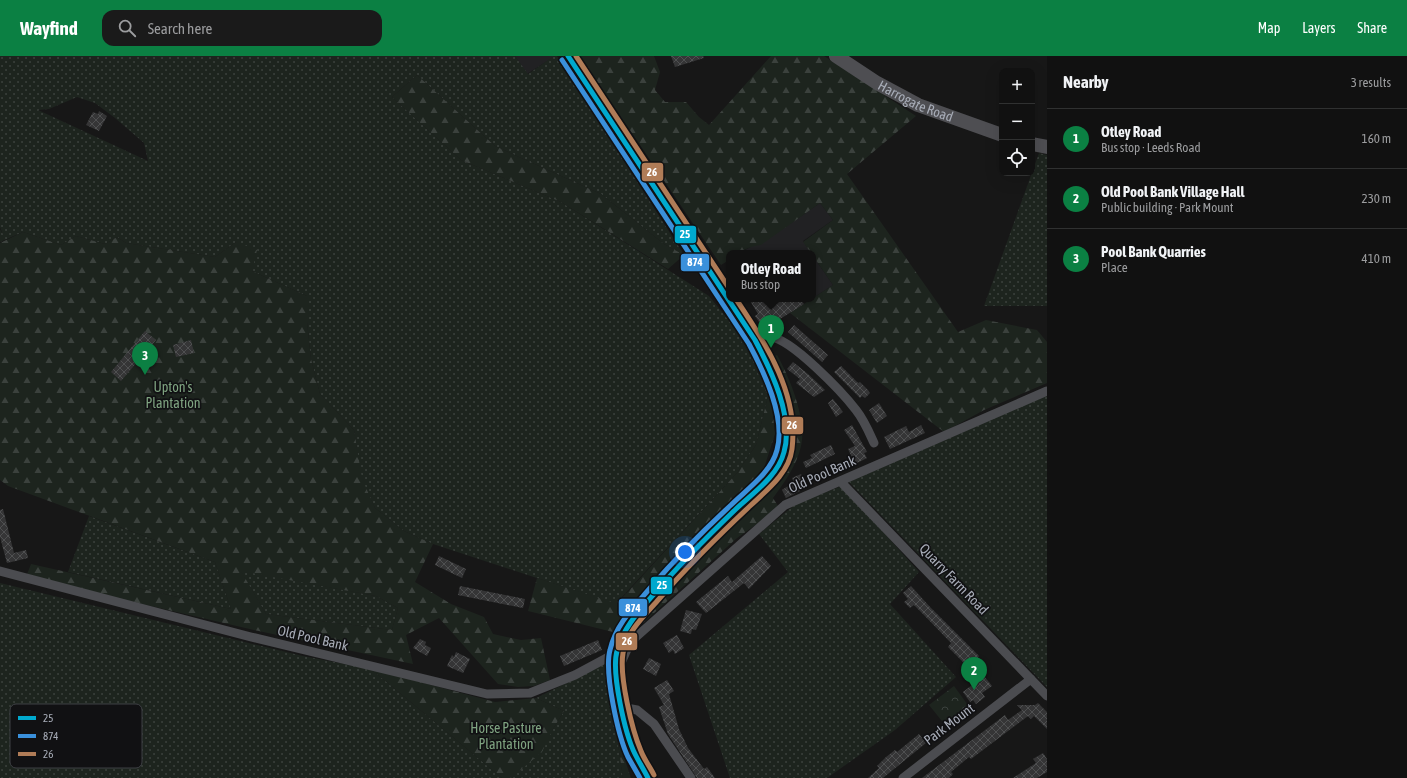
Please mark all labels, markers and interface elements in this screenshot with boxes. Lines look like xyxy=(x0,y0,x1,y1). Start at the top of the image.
search box xyxy=(102,10,382,46)
text: Wayfind xyxy=(20,17,78,39)
icon: search xyxy=(116,17,138,39)
text: Search here xyxy=(148,20,212,37)
text: Map xyxy=(1258,20,1280,36)
text: Layers xyxy=(1302,20,1335,36)
text: Share xyxy=(1357,20,1387,36)
map controls xyxy=(999,68,1035,176)
button: + xyxy=(999,68,1035,104)
text: Nearby xyxy=(1063,72,1109,92)
text: 3 results xyxy=(1351,75,1391,90)
street label: Harrogate Road xyxy=(875,77,955,125)
button: − xyxy=(999,104,1035,140)
text: Otley Road xyxy=(1101,123,1161,140)
text: 1 xyxy=(1073,131,1079,146)
text: 160 m xyxy=(1362,131,1391,146)
button: locate xyxy=(999,140,1035,176)
text: Bus stop · Leeds Road xyxy=(1101,140,1201,155)
line badge: 26 xyxy=(641,162,664,182)
text: 26 xyxy=(647,166,657,178)
text: Old Pool Bank Village Hall xyxy=(1101,183,1244,200)
text: 2 xyxy=(1073,191,1079,206)
text: 230 m xyxy=(1362,191,1391,206)
text: Public building · Park Mount xyxy=(1101,200,1234,215)
line badge: 25 xyxy=(674,225,697,244)
text: 25 xyxy=(680,228,690,240)
text: Pool Bank Quarries xyxy=(1101,243,1206,260)
popup xyxy=(726,250,816,302)
text: 3 xyxy=(1073,251,1079,266)
text: 410 m xyxy=(1362,251,1391,266)
line badge: 874 xyxy=(680,253,710,272)
text: 874 xyxy=(687,256,703,268)
text: Otley Road xyxy=(741,260,801,277)
text: Place xyxy=(1101,260,1128,275)
text: Bus stop xyxy=(741,277,780,292)
pin: 1 xyxy=(758,315,784,348)
pin: 3 xyxy=(132,342,158,375)
park label: Upton's Plantation xyxy=(145,379,201,411)
line badge: 26 xyxy=(781,416,804,435)
text: 26 xyxy=(787,419,797,431)
street label: Old Pool Bank xyxy=(786,452,858,496)
street label: Quarry Farm Road xyxy=(916,540,992,618)
your location xyxy=(675,542,695,562)
line badge: 25 xyxy=(650,576,673,595)
text: 25 xyxy=(657,579,667,591)
line badge: 874 xyxy=(618,598,648,617)
text: 874 xyxy=(625,602,641,614)
street label: Old Pool Bank xyxy=(276,622,350,654)
line badge: 26 xyxy=(615,632,638,651)
text: 26 xyxy=(622,635,632,647)
pin: 2 xyxy=(961,657,987,690)
street label: Park Mount xyxy=(921,700,977,748)
legend xyxy=(10,704,142,768)
text: 25 xyxy=(43,712,53,724)
park label: Horse Pasture Plantation xyxy=(470,720,542,752)
text: 874 xyxy=(43,730,59,742)
text: 26 xyxy=(43,748,53,760)

